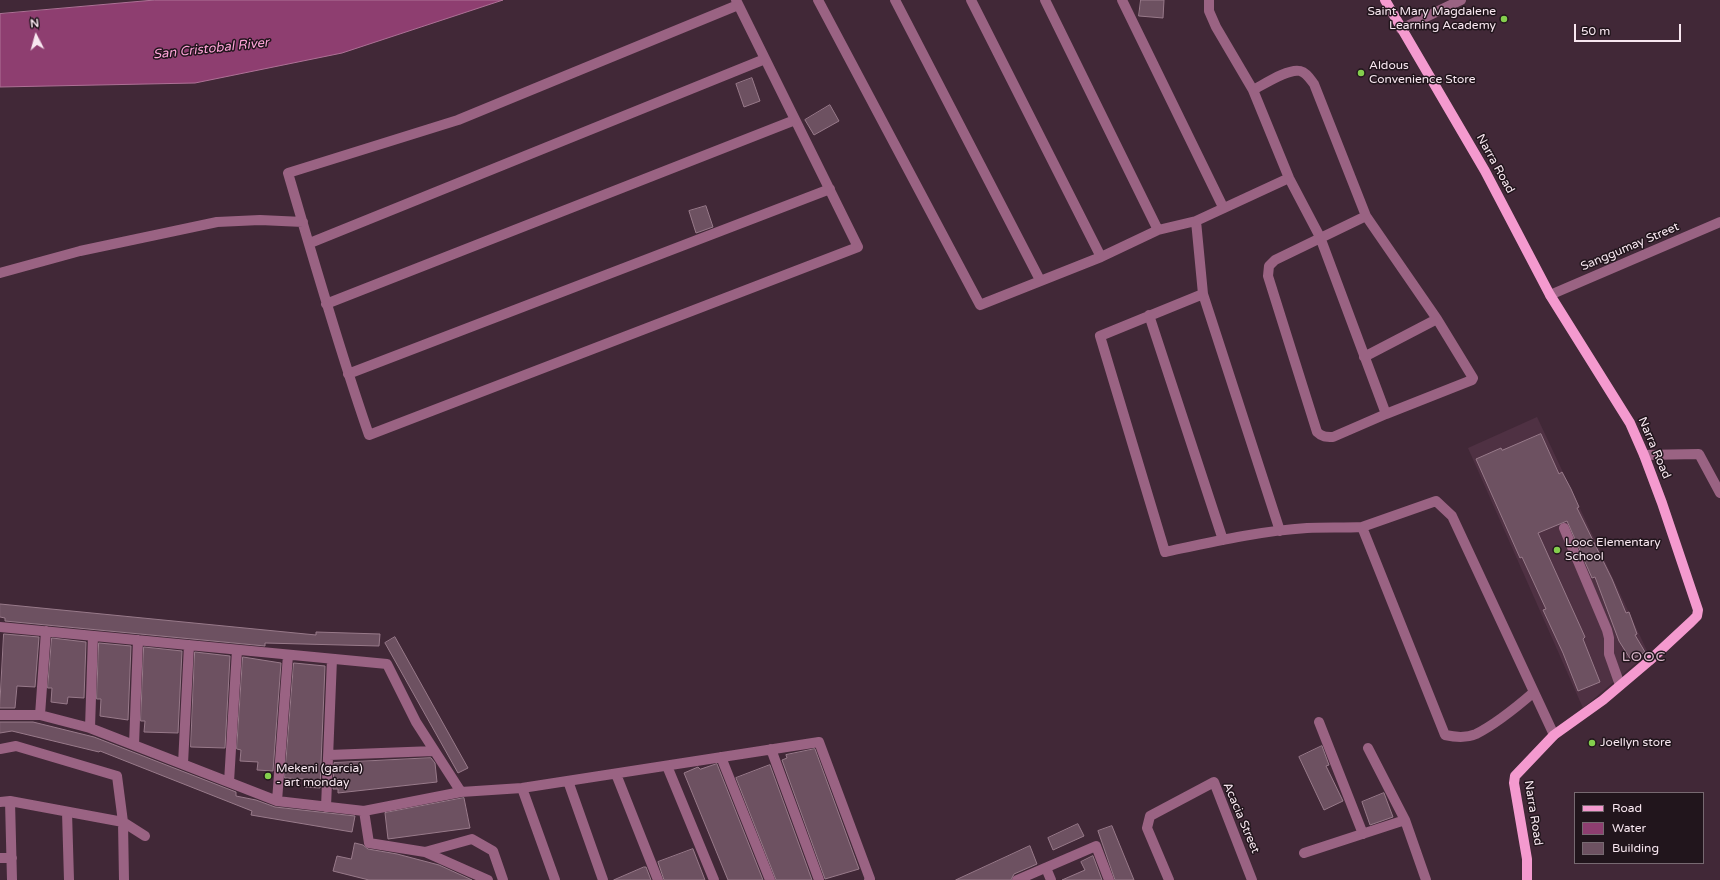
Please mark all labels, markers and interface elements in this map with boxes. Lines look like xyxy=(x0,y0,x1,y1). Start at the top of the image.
place label: Saint Mary Magdalene Learning Academy xyxy=(1367,5,1496,33)
marker: Saint Mary Magdalene Learning Academy xyxy=(1499,14,1509,24)
north arrow xyxy=(16,16,56,56)
scale bar xyxy=(1576,16,1683,42)
text: N xyxy=(30,17,40,30)
text: 50 m xyxy=(1581,24,1610,38)
water label: San Cristobal River xyxy=(152,35,270,63)
place label: Aldous Convenience Store xyxy=(1369,59,1475,87)
marker: Aldous Convenience Store xyxy=(1356,68,1366,78)
street label: Narra Road xyxy=(1473,132,1517,196)
street label: Sanggumay Street xyxy=(1579,220,1681,274)
street label: Narra Road xyxy=(1635,415,1673,481)
place label: Looc Elementary School xyxy=(1565,536,1661,564)
marker: Looc Elementary School xyxy=(1552,545,1562,555)
district label: LOOC xyxy=(1622,649,1666,665)
place label: Joellyn store xyxy=(1600,736,1671,750)
marker: Joellyn store xyxy=(1587,738,1597,748)
place label: Mekeni (garcia) - art monday xyxy=(276,762,363,790)
marker: Mekeni (garcia) - art monday xyxy=(263,771,273,781)
street label: Narra Road xyxy=(1521,779,1545,847)
street label: Acacia Street xyxy=(1220,780,1262,856)
legend xyxy=(1574,792,1704,864)
text: Road xyxy=(1612,801,1642,815)
text: Water xyxy=(1612,821,1646,835)
text: Building xyxy=(1612,841,1659,855)

